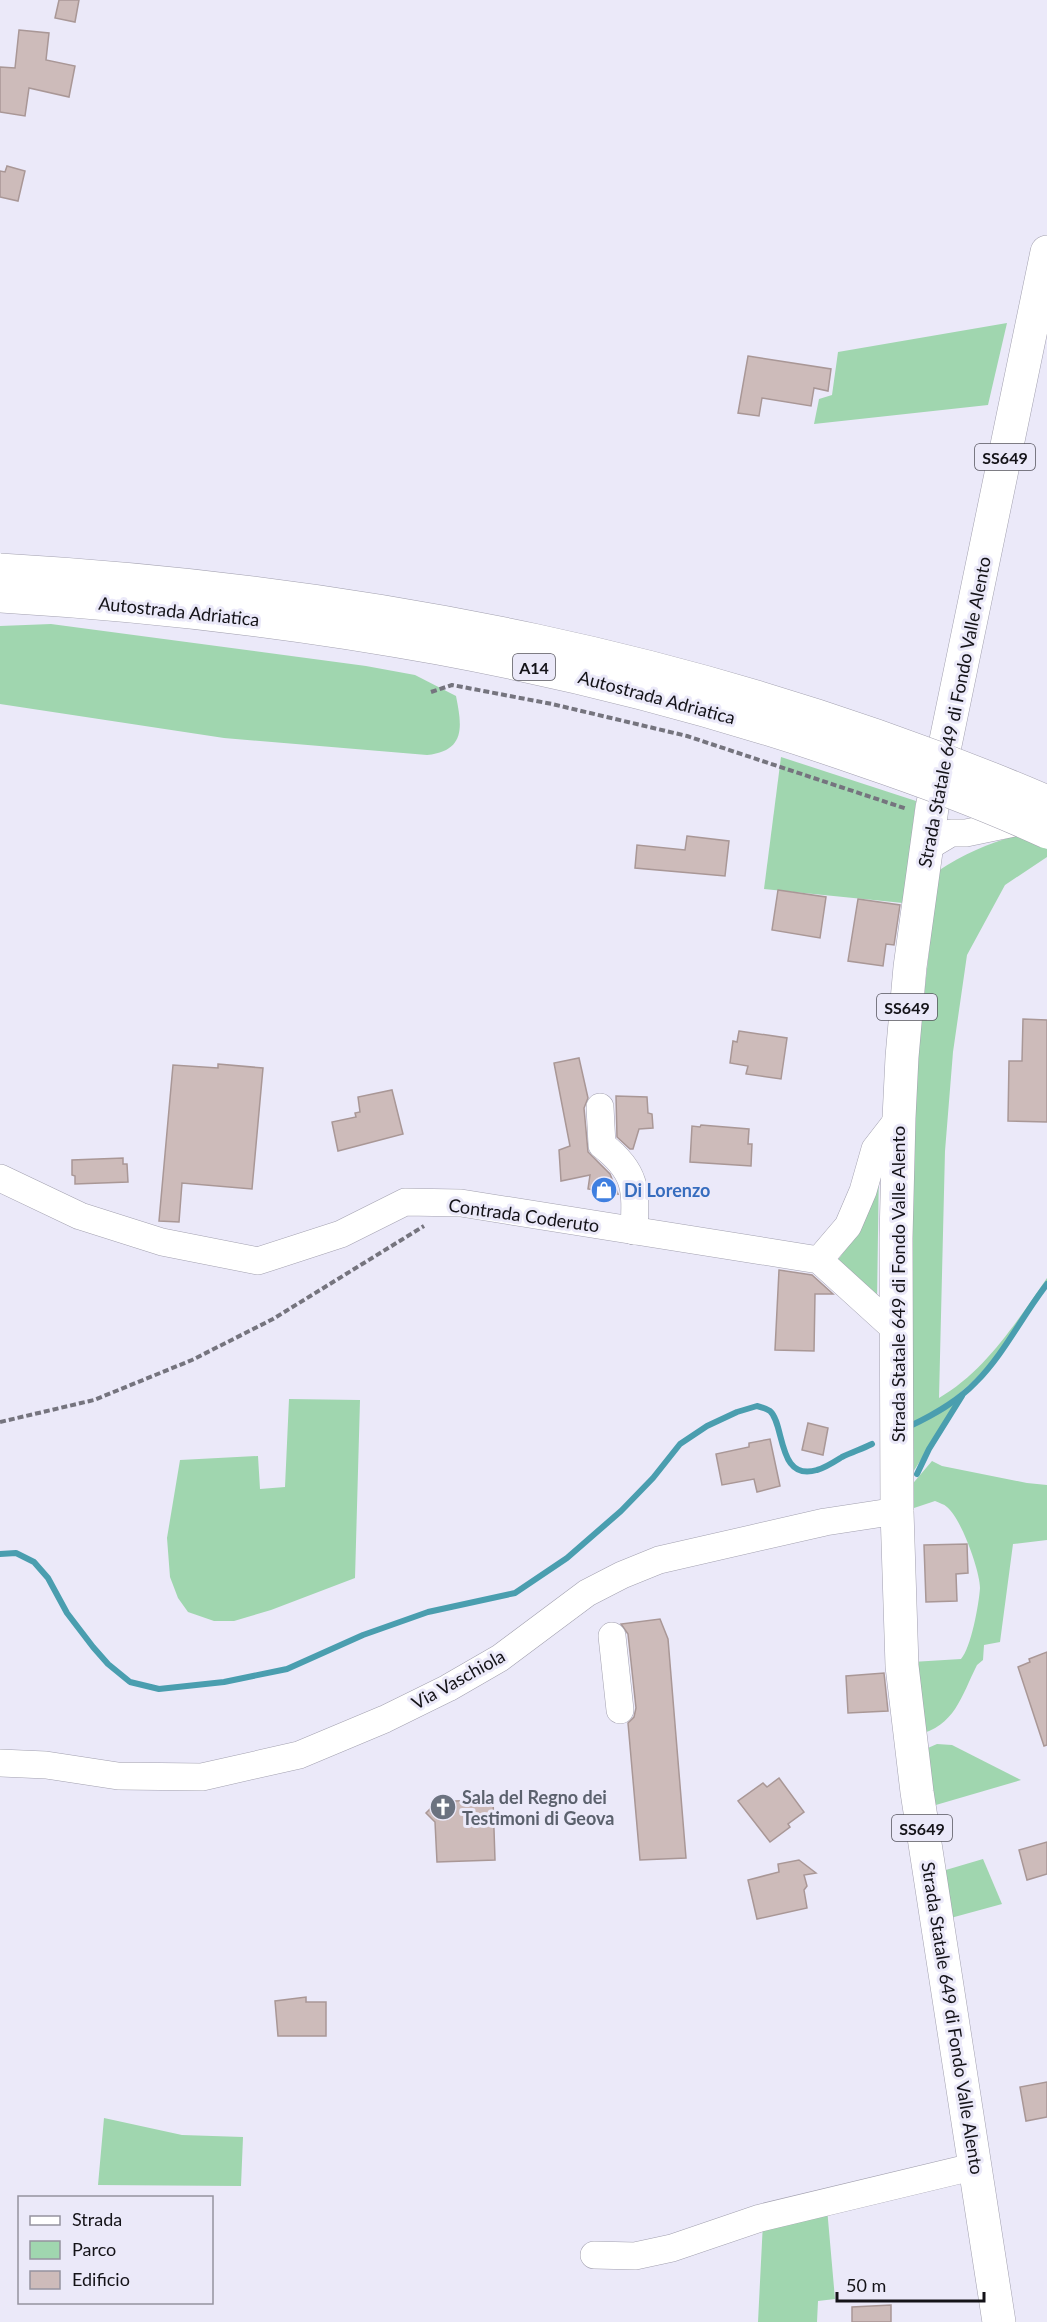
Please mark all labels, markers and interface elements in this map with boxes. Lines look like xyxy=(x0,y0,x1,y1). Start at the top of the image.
road number: SS649 xyxy=(975,444,1035,470)
street label: Strada Statale 649 di Fondo Valle Alento xyxy=(913,555,995,869)
street label: Autostrada Adriatica xyxy=(97,592,261,630)
road number: A14 xyxy=(513,654,555,680)
street label: Autostrada Adriatica xyxy=(576,665,738,729)
road number: SS649 xyxy=(877,994,937,1020)
street label: Strada Statale 649 di Fondo Valle Alento xyxy=(887,1126,909,1442)
shop icon: Di Lorenzo xyxy=(589,1175,619,1205)
place label: Di Lorenzo xyxy=(624,1179,710,1201)
street label: Contrada Coderuto xyxy=(447,1194,601,1236)
street label: Via Vaschiola xyxy=(407,1644,509,1714)
place label: Sala del Regno dei Testimoni di Geova xyxy=(462,1786,614,1829)
church icon: Sala del Regno dei Testimoni di Geova xyxy=(428,1792,458,1822)
road number: SS649 xyxy=(892,1815,952,1841)
street label: Strada Statale 649 di Fondo Valle Alento xyxy=(917,1860,989,2176)
legend xyxy=(18,2196,213,2304)
text: Strada xyxy=(72,2208,122,2230)
text: Parco xyxy=(72,2238,116,2260)
scale bar xyxy=(837,2265,984,2303)
text: Edificio xyxy=(72,2268,130,2290)
text: 50 m xyxy=(846,2274,886,2296)

